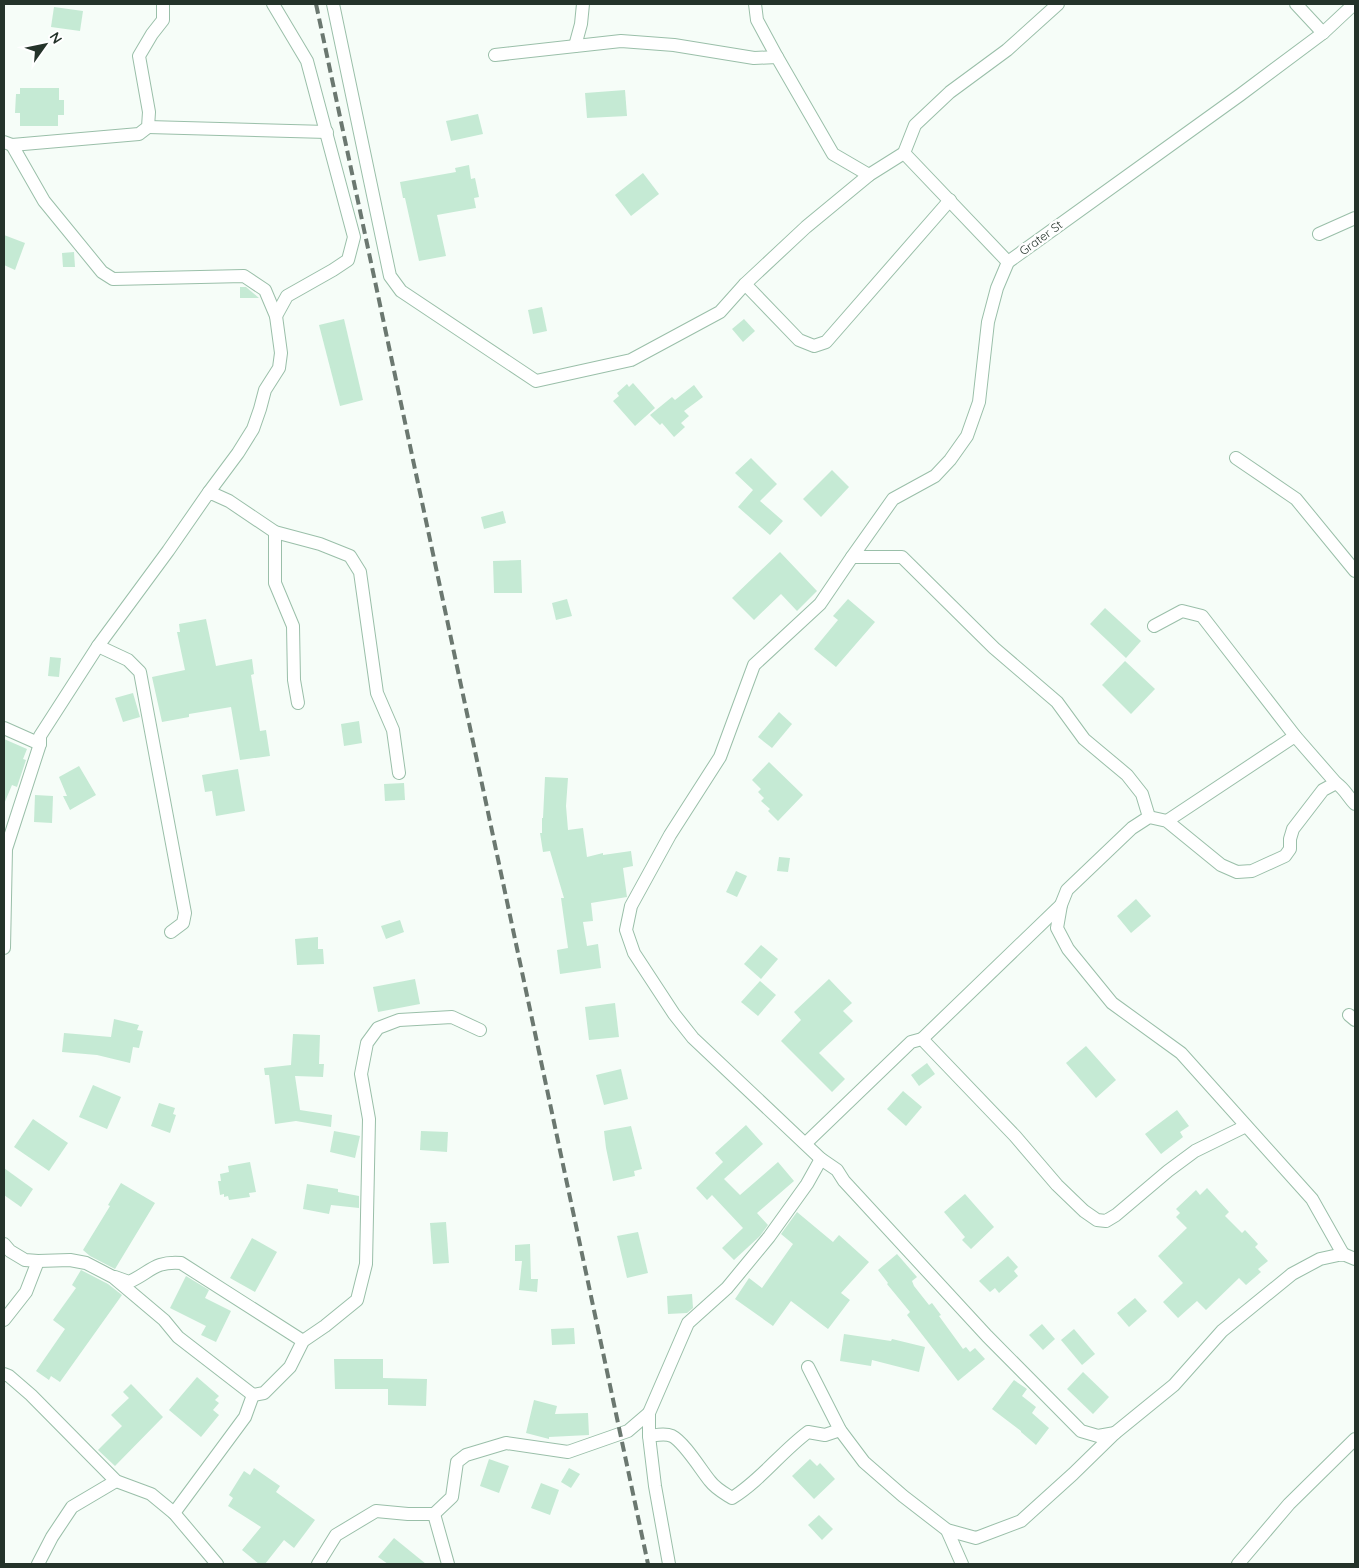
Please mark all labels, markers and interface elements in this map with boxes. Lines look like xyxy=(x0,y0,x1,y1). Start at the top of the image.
north arrow xyxy=(20,20,70,70)
text: N xyxy=(46,29,66,47)
street label: Grater St xyxy=(1016,217,1065,258)

